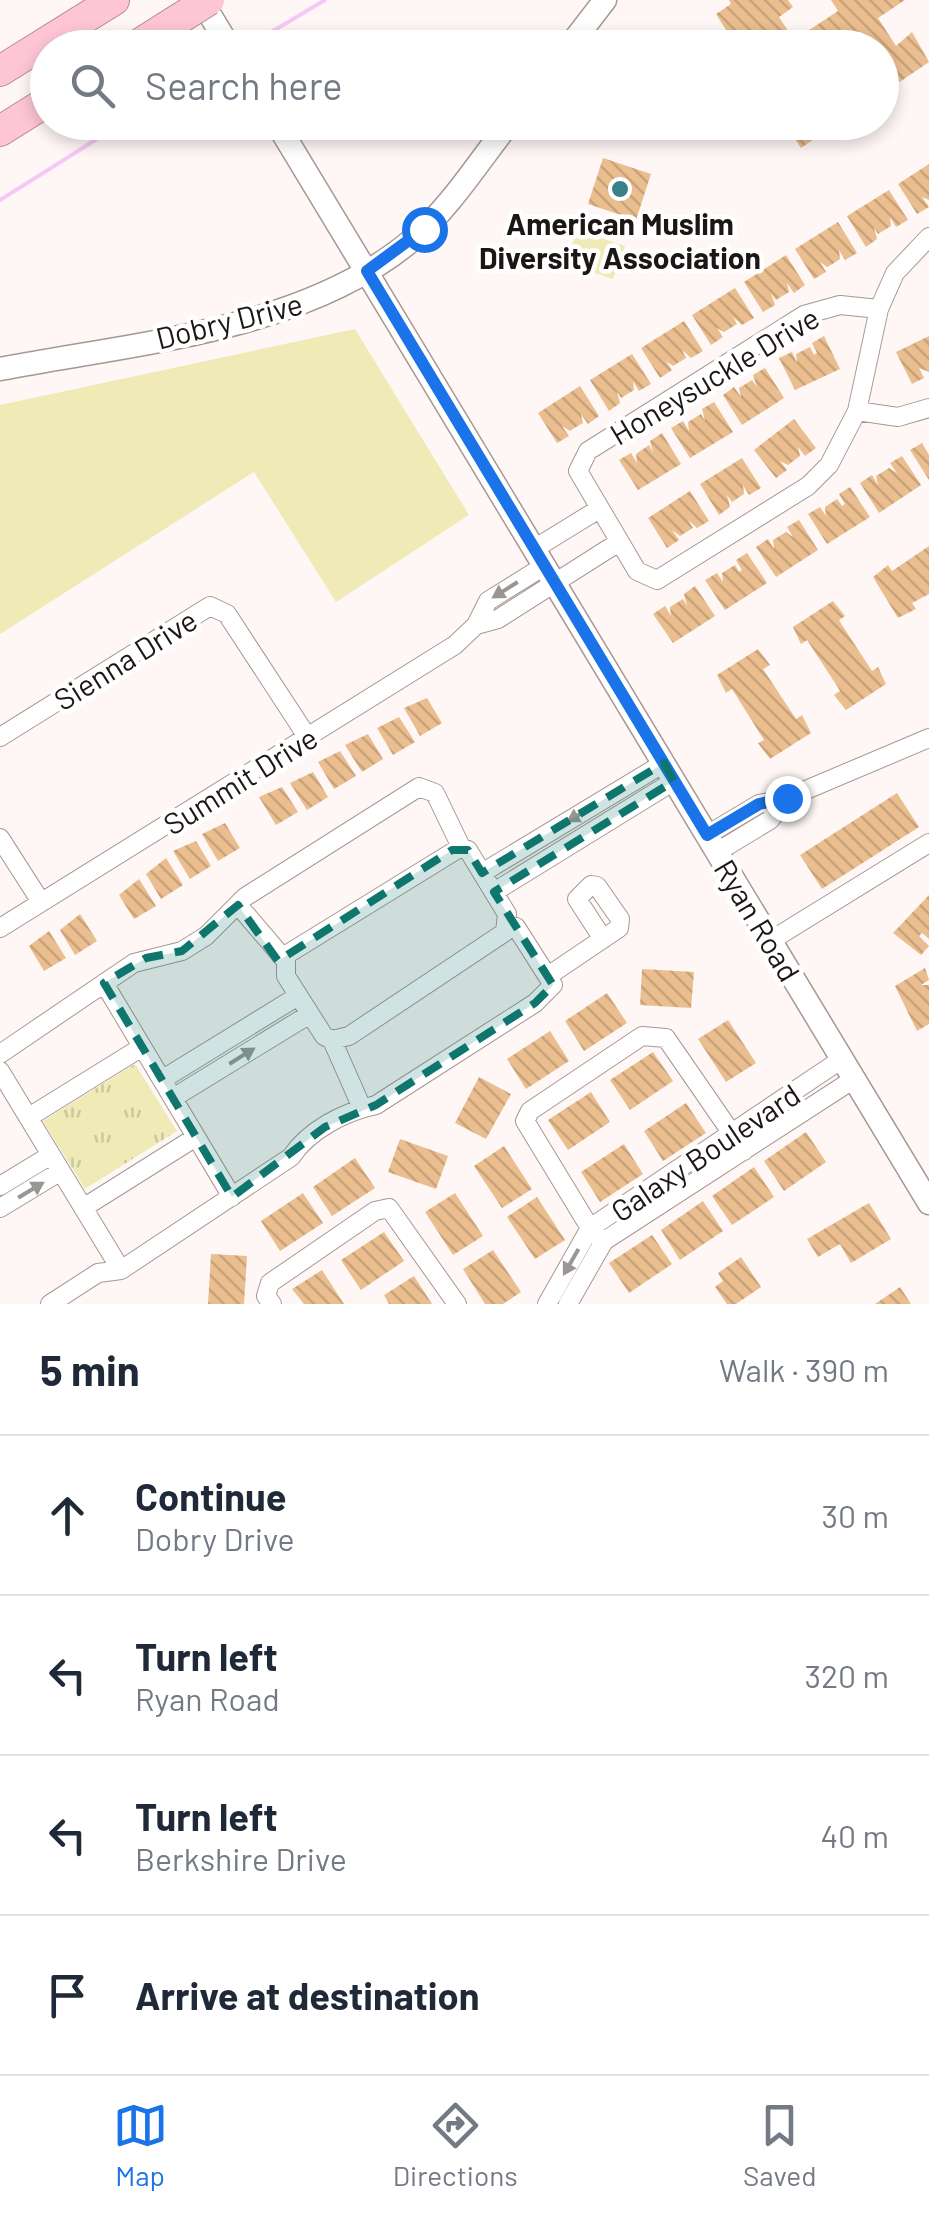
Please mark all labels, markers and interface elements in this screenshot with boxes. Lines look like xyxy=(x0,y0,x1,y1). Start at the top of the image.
search box xyxy=(30,30,899,140)
icon: search xyxy=(65,58,120,113)
text: Search here xyxy=(145,62,343,108)
marker: American Muslim Diversity Association xyxy=(609,178,631,200)
place label: American Muslim Diversity Association xyxy=(479,205,761,275)
route start xyxy=(402,207,448,253)
street label: Dobry Drive xyxy=(152,284,306,356)
street label: Honeysuckle Drive xyxy=(603,298,825,452)
one-way arrow xyxy=(491,581,518,599)
street label: Sienna Drive xyxy=(47,601,203,717)
street label: Summit Drive xyxy=(156,718,324,842)
route end xyxy=(765,776,811,822)
one-way arrow xyxy=(566,805,594,822)
street label: Ryan Road xyxy=(708,853,808,987)
one-way arrow xyxy=(228,1047,255,1065)
street label: Galaxy Boulevard xyxy=(604,1076,806,1228)
one-way arrow xyxy=(17,1182,45,1199)
one-way arrow xyxy=(562,1248,580,1276)
text: 5 min xyxy=(40,1344,140,1394)
text: Walk · 390 m xyxy=(719,1350,889,1388)
text: Continue xyxy=(135,1473,286,1519)
icon: ahead xyxy=(40,1488,95,1543)
text: 30 m xyxy=(822,1496,889,1534)
text: Dobry Drive xyxy=(135,1519,295,1557)
text: Turn left xyxy=(135,1633,278,1679)
icon: left xyxy=(40,1648,95,1703)
text: 320 m xyxy=(804,1656,889,1694)
text: Ryan Road xyxy=(135,1679,280,1717)
text: Turn left xyxy=(135,1793,278,1839)
icon: left xyxy=(40,1808,95,1863)
text: 40 m xyxy=(820,1816,889,1854)
text: Berkshire Drive xyxy=(135,1839,347,1877)
icon: arrive xyxy=(40,1968,95,2023)
text: Arrive at destination xyxy=(135,1972,480,2018)
tab: Map xyxy=(113,2098,168,2192)
tab: Directions xyxy=(393,2098,518,2192)
tab: Saved xyxy=(743,2098,816,2192)

